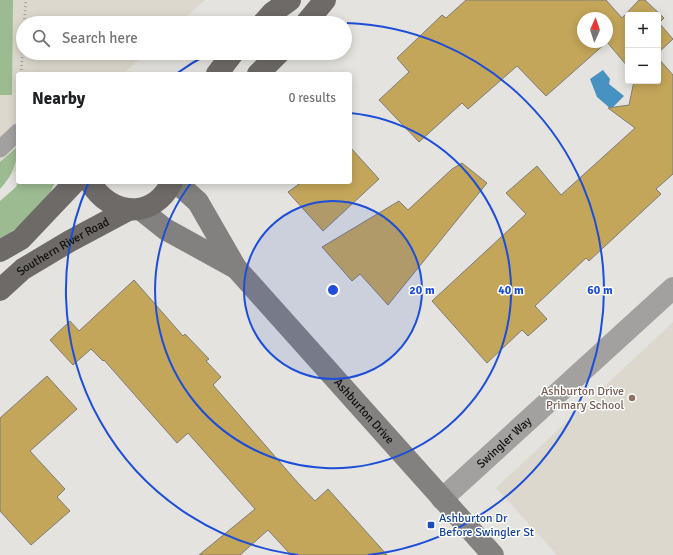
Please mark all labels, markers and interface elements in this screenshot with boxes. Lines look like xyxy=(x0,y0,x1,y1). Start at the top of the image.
north arrow xyxy=(577,12,613,48)
map controls xyxy=(625,12,661,84)
button: + xyxy=(625,12,661,48)
search box xyxy=(16,16,352,60)
icon: search xyxy=(30,27,52,49)
text: Search here xyxy=(62,29,138,47)
button: − xyxy=(625,48,661,84)
text: Nearby xyxy=(32,88,85,109)
text: 0 results xyxy=(288,90,336,106)
street label: Southern River Road xyxy=(13,214,112,279)
centre of rings xyxy=(326,283,340,297)
text: 20 m xyxy=(409,283,435,298)
text: 40 m xyxy=(498,283,524,298)
text: 60 m xyxy=(587,283,613,298)
street label: Ashburton Drive xyxy=(331,375,397,447)
place label: Ashburton Drive Primary School xyxy=(541,384,624,413)
marker: Ashburton Drive Primary School xyxy=(627,393,637,403)
street label: Swingler Way xyxy=(473,413,535,471)
place label: Ashburton Dr Before Swingler St xyxy=(439,511,534,540)
marker: Ashburton Dr Before Swingler St xyxy=(426,520,436,530)

